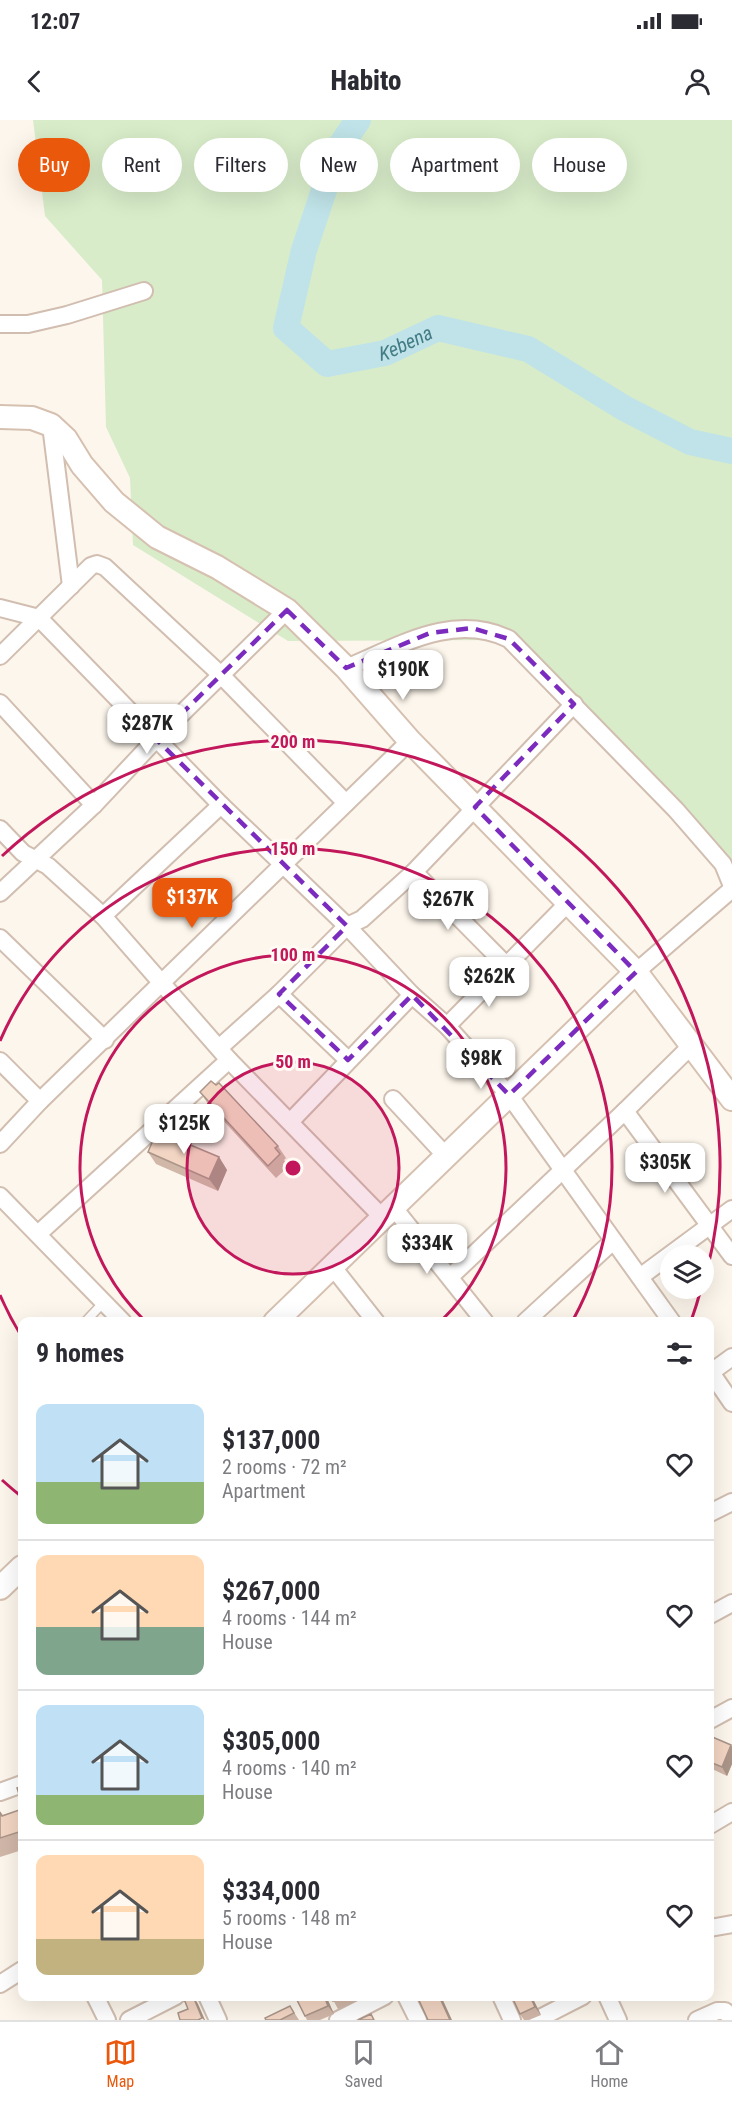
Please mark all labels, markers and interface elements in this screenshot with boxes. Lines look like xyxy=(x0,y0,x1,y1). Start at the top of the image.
text: 12:07 xyxy=(30,9,81,34)
icon: back xyxy=(18,65,51,98)
text: Habito xyxy=(331,65,401,97)
icon: person xyxy=(681,65,714,98)
chip: Buy xyxy=(18,138,90,192)
chip: Rent xyxy=(102,138,182,192)
chip: Filters xyxy=(194,138,288,192)
chip: New xyxy=(300,138,378,192)
chip: Apartment xyxy=(390,138,520,192)
chip: House xyxy=(532,138,627,192)
water label: Kebena xyxy=(377,320,436,366)
pin: $190K xyxy=(361,650,445,701)
text: $190K xyxy=(377,657,429,681)
pin: $287K xyxy=(105,704,189,755)
text: $287K xyxy=(121,711,173,735)
text: 200 m xyxy=(271,731,315,752)
text: 150 m xyxy=(271,838,315,859)
pin: $137K xyxy=(150,878,234,929)
pin: $267K xyxy=(406,880,490,931)
text: $137K xyxy=(166,885,218,909)
text: $267K xyxy=(422,887,474,911)
text: 100 m xyxy=(271,944,315,965)
pin: $262K xyxy=(447,957,531,1008)
text: $262K xyxy=(463,964,515,988)
pin: $98K xyxy=(445,1039,517,1090)
text: $98K xyxy=(460,1046,502,1070)
text: 50 m xyxy=(275,1051,311,1072)
pin: $125K xyxy=(142,1104,226,1155)
text: $125K xyxy=(158,1111,210,1135)
pin: $305K xyxy=(623,1143,707,1194)
text: $305K xyxy=(639,1150,691,1174)
centre of rings xyxy=(283,1158,303,1178)
pin: $334K xyxy=(385,1224,469,1275)
text: $334K xyxy=(401,1231,453,1255)
map controls xyxy=(660,1245,714,1299)
button: layers xyxy=(660,1245,714,1299)
icon: filters xyxy=(663,1337,696,1370)
text: 9 homes xyxy=(36,1338,124,1368)
text: $137,000 xyxy=(222,1425,320,1455)
icon: home xyxy=(84,1428,156,1500)
icon: heart xyxy=(663,1448,696,1481)
text: 2 rooms · 72 m² xyxy=(222,1455,347,1479)
text: Apartment xyxy=(222,1479,306,1503)
text: $267,000 xyxy=(222,1576,320,1606)
icon: home xyxy=(84,1579,156,1651)
icon: heart xyxy=(663,1599,696,1632)
text: 4 rooms · 144 m² xyxy=(222,1606,357,1630)
text: House xyxy=(222,1630,273,1654)
text: $305,000 xyxy=(222,1726,320,1756)
icon: home xyxy=(84,1729,156,1801)
icon: heart xyxy=(663,1749,696,1782)
text: 4 rooms · 140 m² xyxy=(222,1756,357,1780)
text: House xyxy=(222,1780,273,1804)
text: $334,000 xyxy=(222,1876,320,1906)
icon: home xyxy=(84,1879,156,1951)
icon: heart xyxy=(663,1899,696,1932)
text: 5 rooms · 148 m² xyxy=(222,1906,357,1930)
text: House xyxy=(222,1930,273,1954)
tab: Map xyxy=(104,2036,137,2091)
tab: Saved xyxy=(345,2036,383,2091)
tab: Home xyxy=(591,2036,628,2091)

